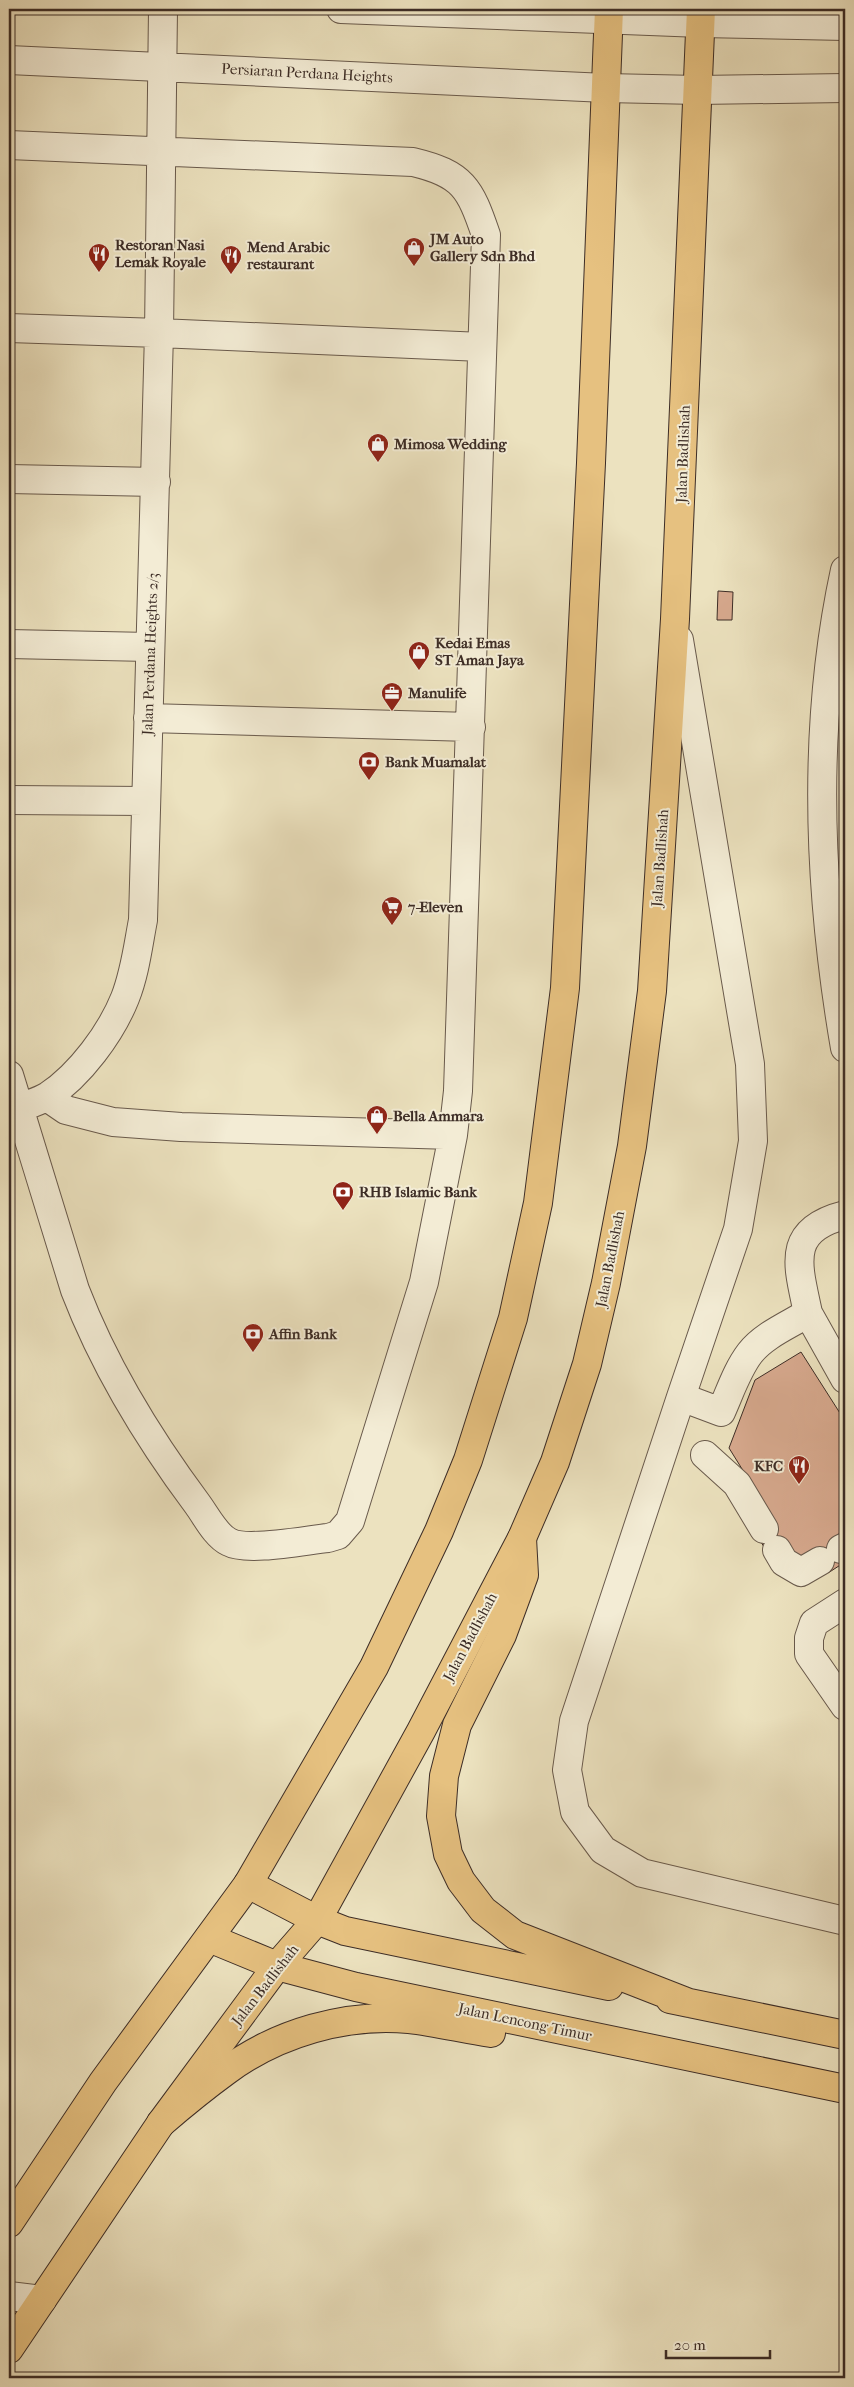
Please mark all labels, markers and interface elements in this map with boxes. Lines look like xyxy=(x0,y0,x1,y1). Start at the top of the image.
street label: Persiaran Perdana Heights xyxy=(221,60,394,87)
place label: JM Auto Gallery Sdn Bhd xyxy=(428,230,536,265)
place label: Restoran Nasi Lemak Royale xyxy=(115,236,206,271)
shop icon: JM Auto Gallery Sdn Bhd xyxy=(402,236,426,267)
place label: Mend Arabic restaurant xyxy=(246,238,330,273)
restaurant icon: Restoran Nasi Lemak Royale xyxy=(87,242,111,273)
restaurant icon: Mend Arabic restaurant xyxy=(219,244,243,275)
street label: Jalan Badlishah xyxy=(672,404,694,504)
shop icon: Mimosa Wedding xyxy=(366,432,390,463)
place label: Mimosa Wedding xyxy=(393,435,507,453)
street label: Jalan Perdana Heights 2/3 xyxy=(138,572,162,737)
place label: Kedai Emas ST Aman Jaya xyxy=(435,634,525,669)
shop icon: Kedai Emas ST Aman Jaya xyxy=(407,640,431,671)
office icon: Manulife xyxy=(380,681,404,712)
place label: Manulife xyxy=(407,684,467,702)
bank icon: Bank Muamalat xyxy=(357,750,381,781)
place label: Bank Muamalat xyxy=(385,753,487,771)
street label: Jalan Badlishah xyxy=(648,808,672,908)
supermarket icon: 7-Eleven xyxy=(380,895,404,926)
place label: 7-Eleven xyxy=(407,898,463,916)
shop icon: Bella Ammara xyxy=(365,1104,389,1135)
place label: Bella Ammara xyxy=(393,1107,485,1125)
bank icon: RHB Islamic Bank xyxy=(331,1180,355,1211)
place label: RHB Islamic Bank xyxy=(359,1183,478,1201)
street label: Jalan Badlishah xyxy=(592,1209,628,1310)
bank icon: Affin Bank xyxy=(241,1322,265,1353)
place label: Affin Bank xyxy=(268,1325,338,1343)
restaurant icon: KFC xyxy=(787,1454,811,1485)
place label: KFC xyxy=(754,1457,783,1475)
street label: Jalan Badlishah xyxy=(439,1589,501,1685)
street label: Jalan Badlishah xyxy=(227,1940,303,2030)
street label: Jalan Lencong Timur xyxy=(456,1999,594,2045)
scale bar xyxy=(666,2327,770,2359)
text: 20 m xyxy=(674,2336,706,2354)

